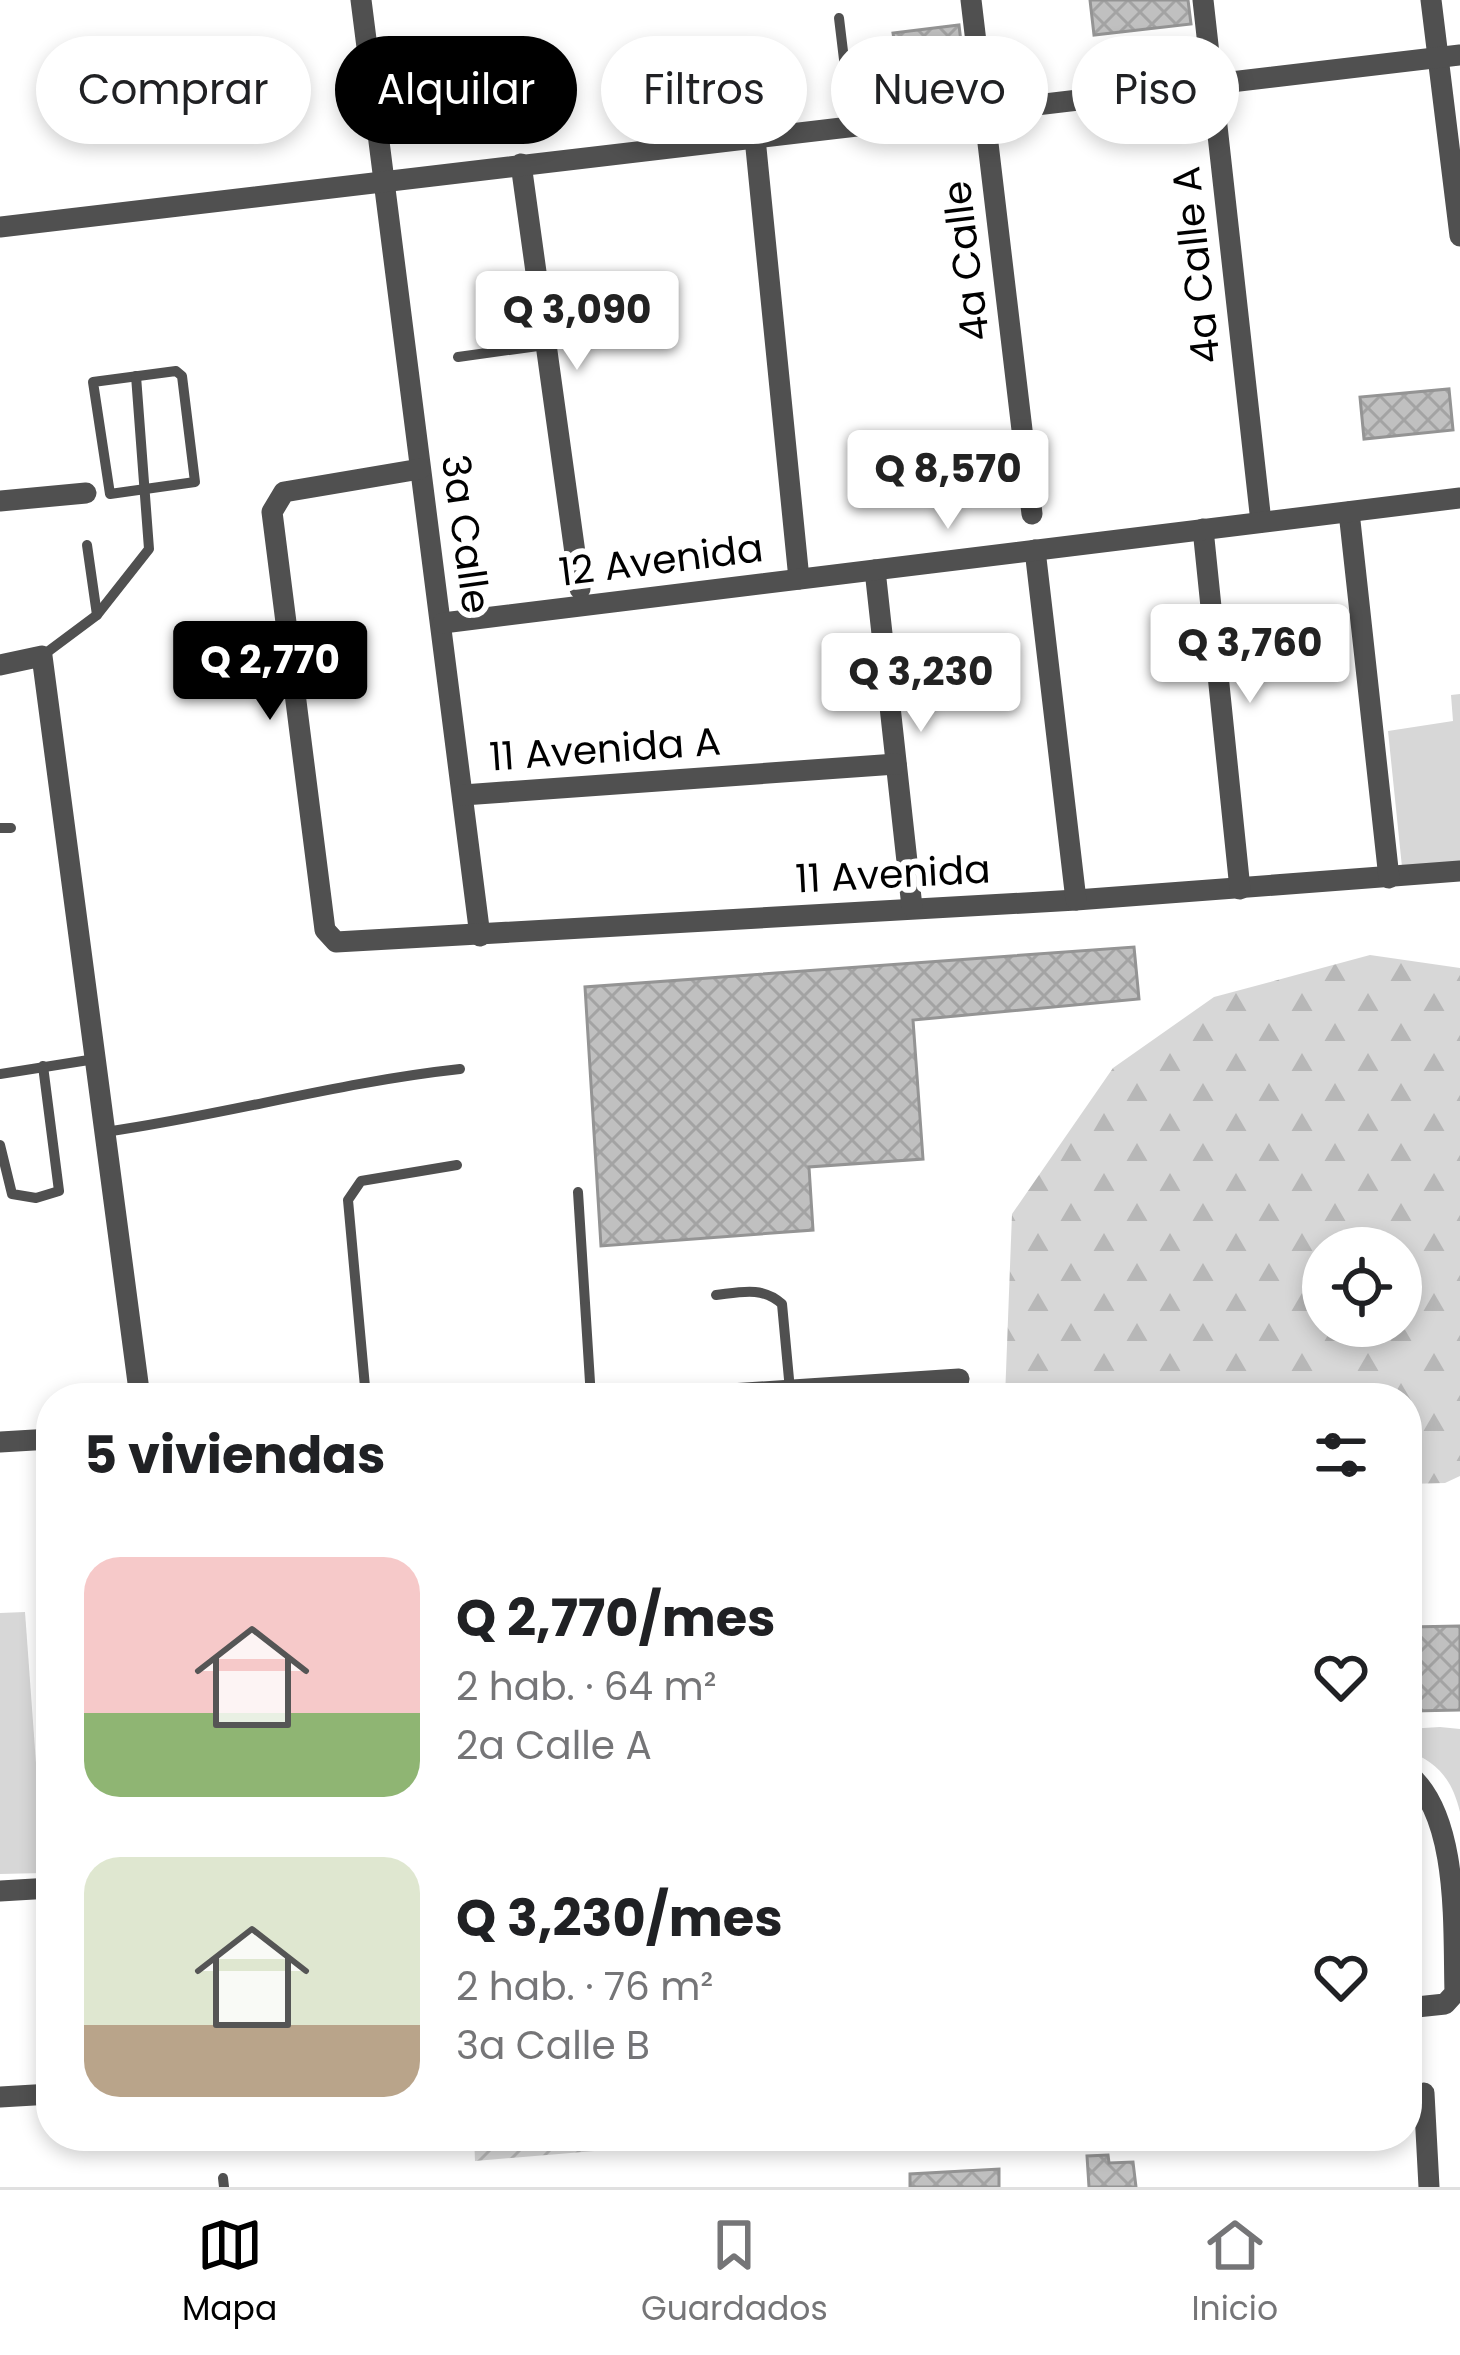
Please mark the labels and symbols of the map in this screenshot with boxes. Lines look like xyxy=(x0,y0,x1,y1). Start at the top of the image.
street label: 4a Calle A xyxy=(1158,164,1234,366)
street label: 4a Calle xyxy=(929,178,1003,344)
pin: Q 3,090 xyxy=(466,271,688,373)
pin: Q 8,570 xyxy=(837,430,1059,532)
street label: 3a Calle xyxy=(428,451,504,617)
street label: 12 Avenida xyxy=(556,520,766,600)
pin: Q 3,760 xyxy=(1139,604,1361,706)
pin: Q 2,770 xyxy=(159,621,381,723)
pin: Q 3,230 xyxy=(810,633,1032,735)
street label: 11 Avenida A xyxy=(488,713,722,785)
street label: 11 Avenida xyxy=(794,841,992,907)

